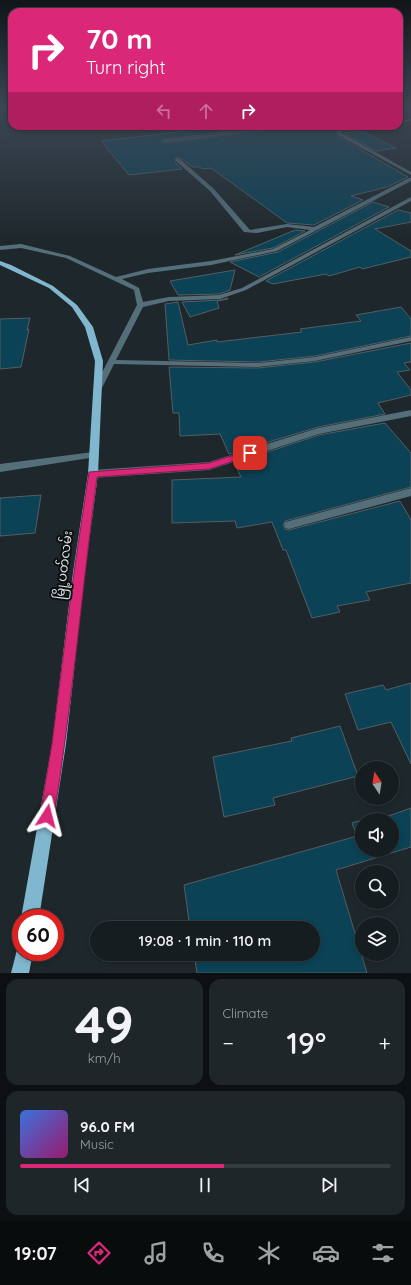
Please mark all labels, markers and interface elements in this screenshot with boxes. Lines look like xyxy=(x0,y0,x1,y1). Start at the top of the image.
text: 70 m xyxy=(86,21,152,56)
icon: right xyxy=(20,24,72,76)
text: Turn right xyxy=(86,56,166,79)
icon: left xyxy=(153,100,175,122)
icon: ahead xyxy=(195,100,217,122)
icon: right xyxy=(237,100,259,122)
pin xyxy=(233,436,267,470)
icon: arrive xyxy=(239,442,261,464)
street label: မြို့ပတ်လမ်း xyxy=(51,530,78,601)
north arrow xyxy=(355,761,399,805)
map controls xyxy=(355,761,399,961)
position arrow xyxy=(26,795,68,837)
button: sound xyxy=(355,813,399,857)
button: search xyxy=(355,865,399,909)
speed limit sign: 60 xyxy=(12,909,64,961)
button: layers xyxy=(355,917,399,961)
text: 19:08 · 1 min · 110 m xyxy=(139,931,271,950)
text: 49 xyxy=(75,991,134,1056)
text: Climate xyxy=(223,1005,268,1021)
text: 19° xyxy=(286,1024,326,1062)
text: − xyxy=(223,1029,234,1057)
text: + xyxy=(379,1029,391,1057)
text: km/h xyxy=(88,1050,121,1066)
text: 96.0 FM xyxy=(80,1117,135,1136)
text: Music xyxy=(80,1136,114,1152)
icon: previous xyxy=(71,1174,93,1196)
icon: pause xyxy=(194,1174,216,1196)
icon: next xyxy=(318,1174,340,1196)
icon: directions xyxy=(85,1239,113,1267)
icon: music xyxy=(142,1239,170,1267)
icon: phone xyxy=(199,1239,227,1267)
icon: climate xyxy=(255,1239,283,1267)
icon: car xyxy=(312,1239,340,1267)
icon: filters xyxy=(369,1239,397,1267)
text: 19:07 xyxy=(14,1242,57,1265)

